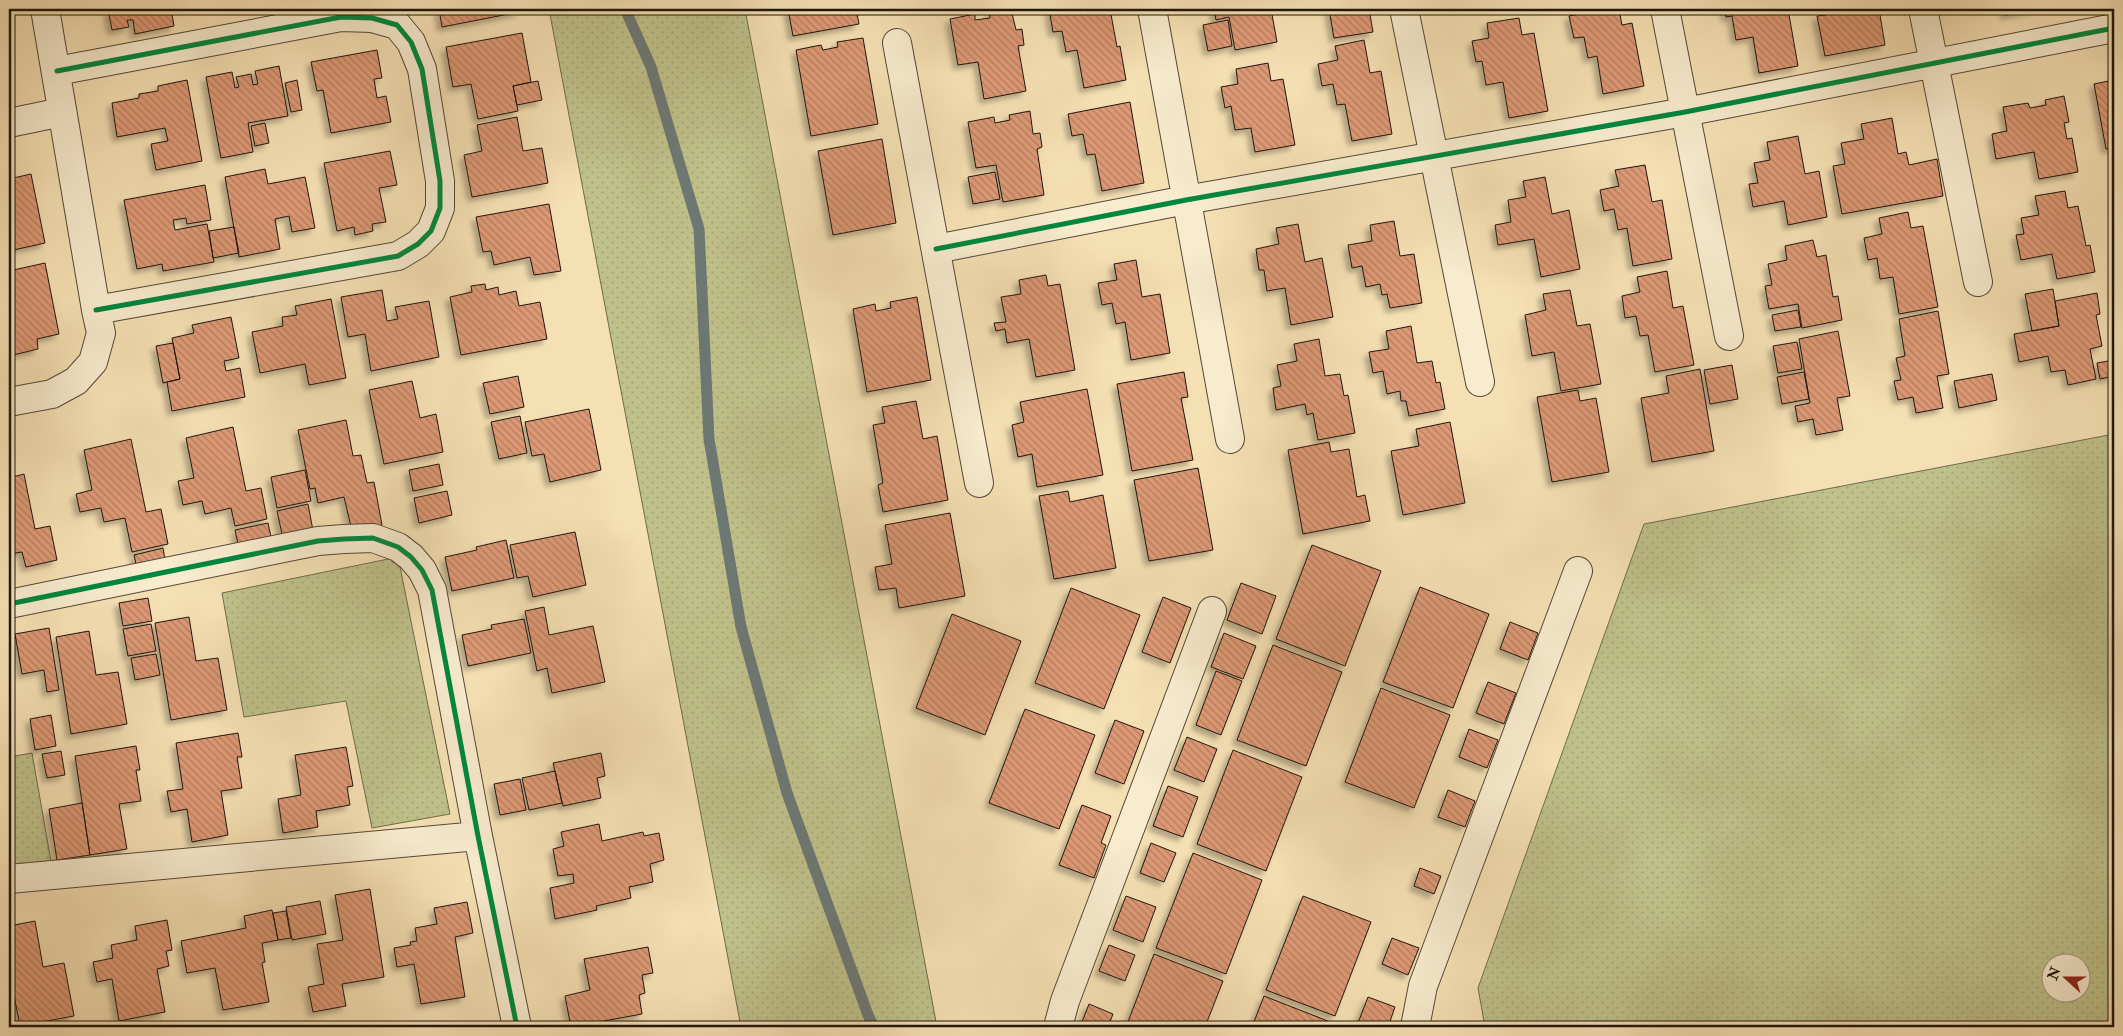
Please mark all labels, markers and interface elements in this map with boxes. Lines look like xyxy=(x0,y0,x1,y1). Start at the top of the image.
north arrow xyxy=(2040,954,2090,1004)
text: N xyxy=(2044,964,2065,983)

